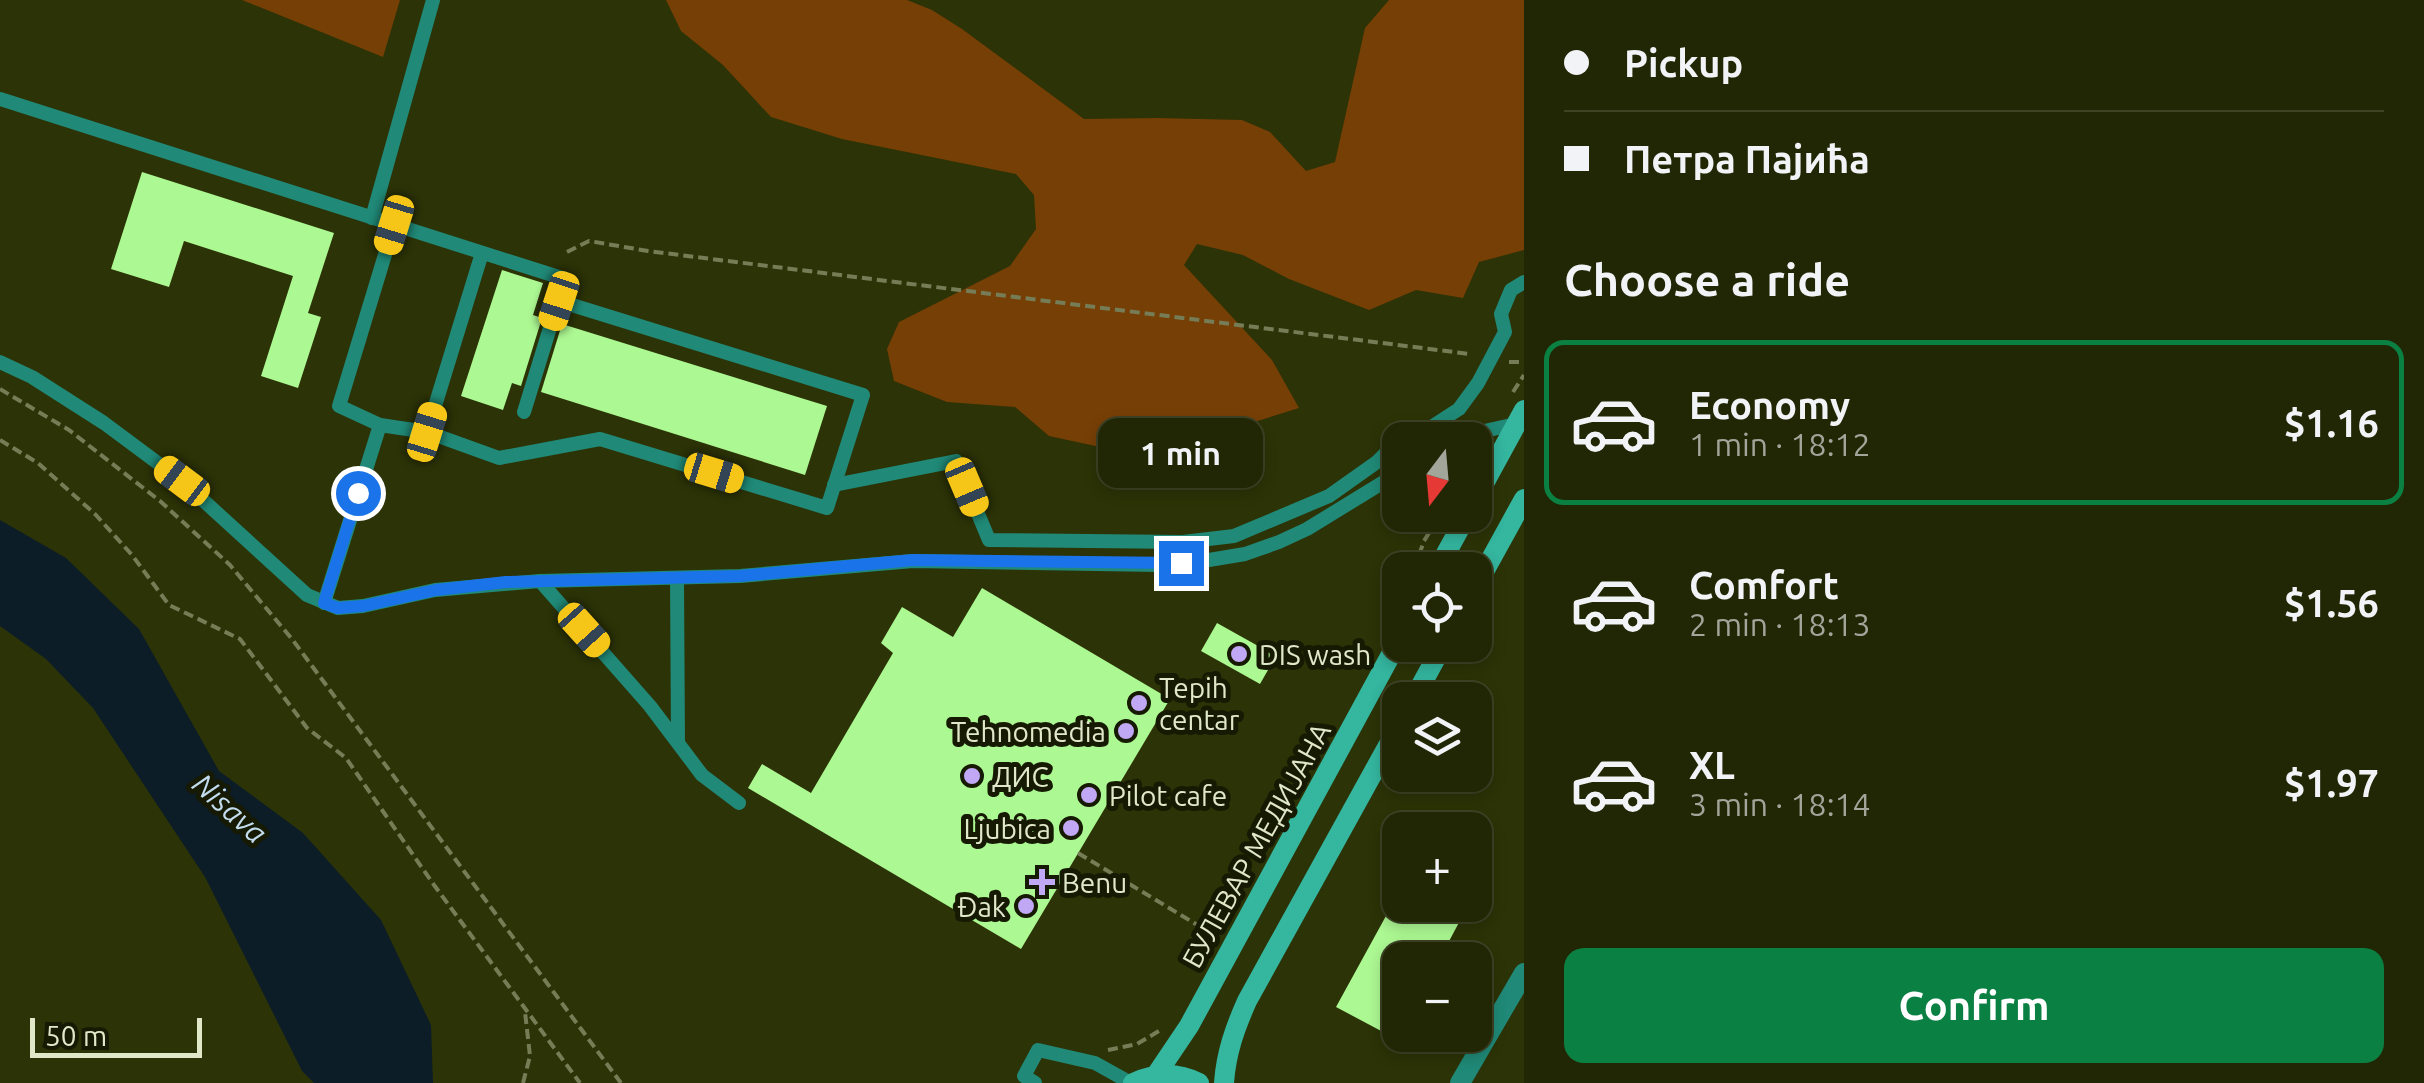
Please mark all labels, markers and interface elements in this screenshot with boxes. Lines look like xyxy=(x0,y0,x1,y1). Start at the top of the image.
text: Pickup xyxy=(1624,42,1743,84)
text: Петра Пајића xyxy=(1624,138,1870,180)
car xyxy=(371,192,417,258)
text: Choose a ride xyxy=(1564,254,1850,305)
car xyxy=(535,268,583,334)
icon: car xyxy=(1569,378,1659,468)
text: Economy xyxy=(1689,384,1850,426)
car xyxy=(404,399,450,465)
text: $1.16 xyxy=(2284,402,2379,444)
callout: 1 min xyxy=(1098,418,1264,488)
north arrow xyxy=(1382,422,1492,532)
map controls xyxy=(1382,422,1492,1052)
text: 1 min · 18:12 xyxy=(1689,426,1871,462)
text: 1 min xyxy=(1140,435,1221,471)
car xyxy=(681,450,747,496)
car xyxy=(149,451,215,511)
car xyxy=(941,454,993,520)
route start xyxy=(336,471,381,516)
route end xyxy=(1159,541,1204,586)
button: locate xyxy=(1382,552,1492,662)
icon: car xyxy=(1569,558,1659,648)
text: Comfort xyxy=(1689,564,1839,606)
text: $1.56 xyxy=(2284,582,2379,624)
car xyxy=(553,598,615,662)
text: 2 min · 18:13 xyxy=(1689,606,1871,642)
place label: DIS wash xyxy=(1259,639,1371,670)
marker: DIS wash xyxy=(1228,643,1250,665)
place label: Tepih centar xyxy=(1159,672,1240,735)
button: layers xyxy=(1382,682,1492,792)
marker: Tepih centar xyxy=(1128,692,1150,714)
place label: Tehnomedia xyxy=(951,716,1106,747)
street label: БУЛЕВАР МЕДИЈАНА xyxy=(1176,717,1336,973)
marker: Tehnomedia xyxy=(1115,720,1137,742)
icon: car xyxy=(1569,738,1659,828)
text: XL xyxy=(1689,744,1735,786)
place label: ДИС xyxy=(992,761,1049,792)
text: $1.97 xyxy=(2284,762,2379,804)
marker: ДИС xyxy=(961,765,983,787)
water label: Nisava xyxy=(186,766,274,850)
place label: Pilot cafe xyxy=(1109,780,1227,811)
marker: Pilot cafe xyxy=(1078,784,1100,806)
text: 3 min · 18:14 xyxy=(1689,786,1871,822)
button: + xyxy=(1382,812,1492,922)
place label: Ljubica xyxy=(963,813,1051,844)
marker: Ljubica xyxy=(1060,817,1082,839)
place label: Benu xyxy=(1062,867,1127,898)
marker: Benu xyxy=(1031,871,1053,893)
place label: Đak xyxy=(957,891,1006,922)
marker: Đak xyxy=(1015,895,1037,917)
button: − xyxy=(1382,942,1492,1052)
button: Confirm xyxy=(1564,948,2384,1063)
scale bar xyxy=(30,1013,202,1058)
text: 50 m xyxy=(45,1020,107,1051)

